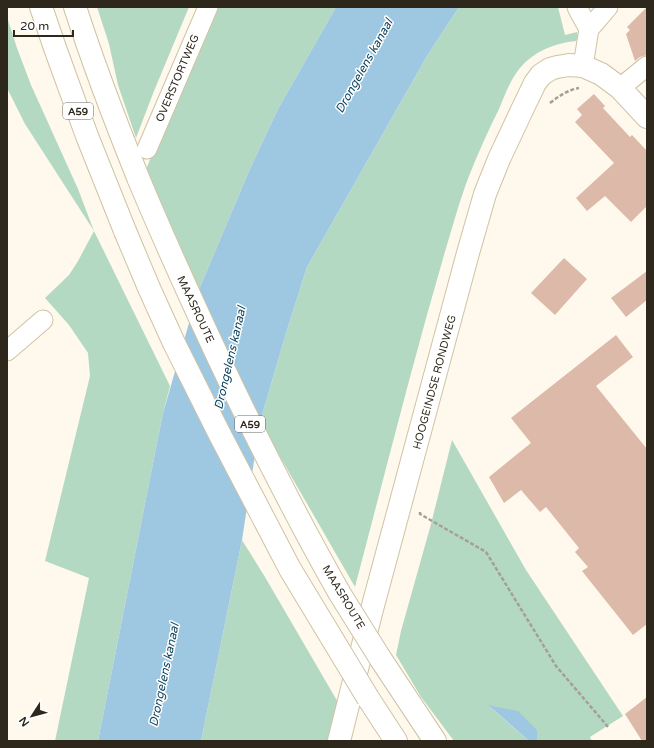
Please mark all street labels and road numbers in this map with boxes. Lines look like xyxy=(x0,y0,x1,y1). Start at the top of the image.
street label: OVERSTORTWEG xyxy=(153,32,202,124)
road number: A59 xyxy=(63,103,93,119)
street label: MAASROUTE xyxy=(174,274,217,345)
street label: HOOGEINDSE RONDWEG xyxy=(410,313,459,451)
road number: A59 xyxy=(235,416,265,432)
street label: MAASROUTE xyxy=(319,563,368,632)

